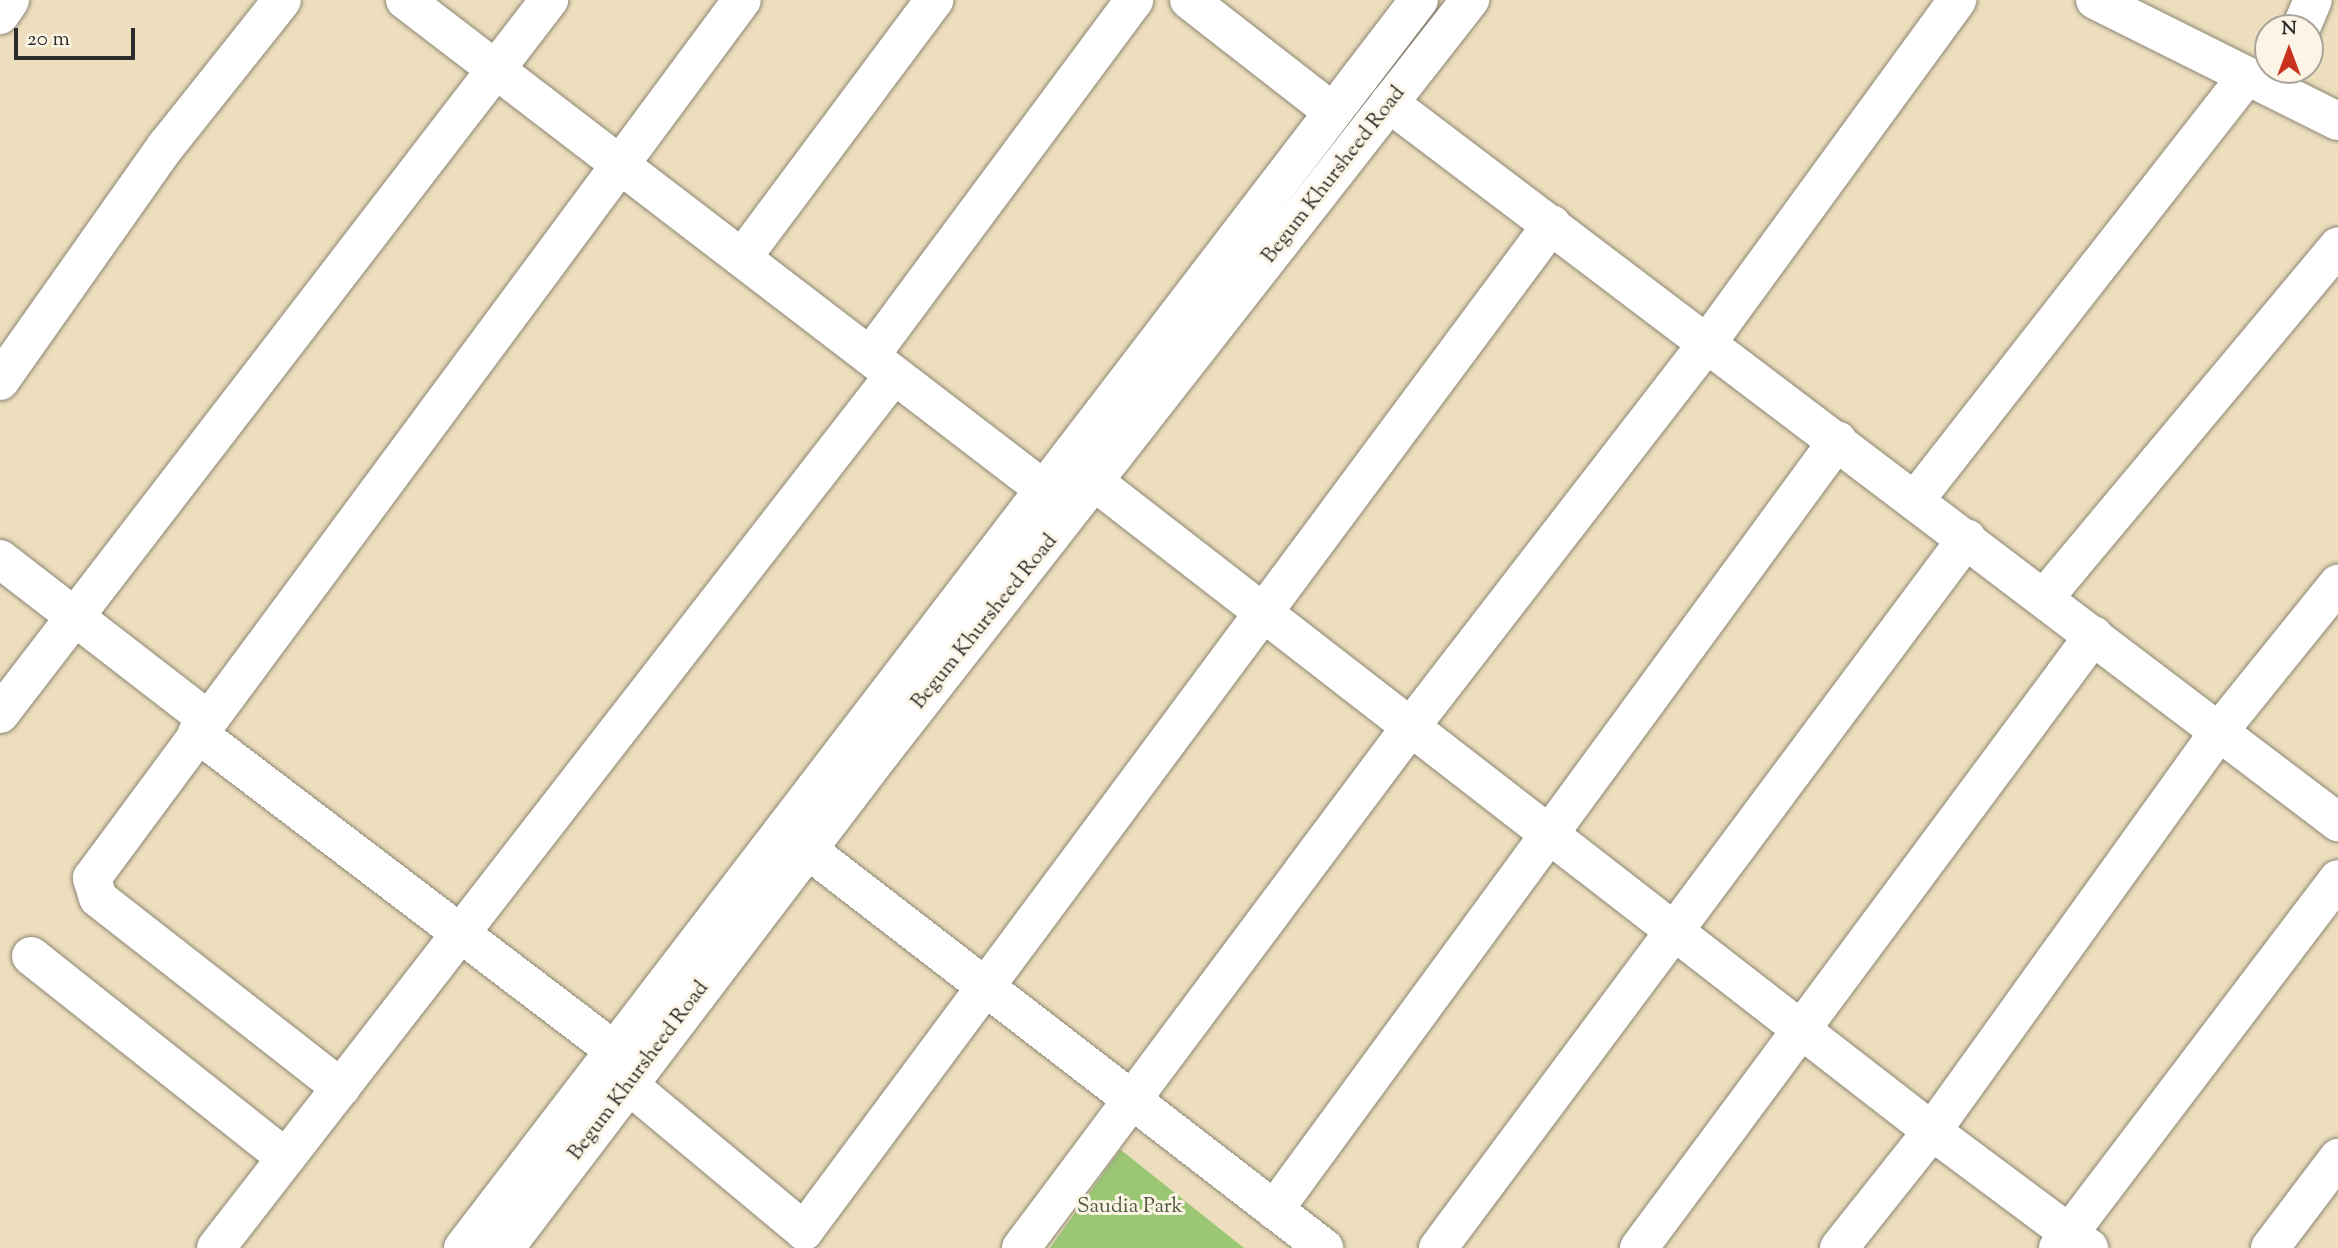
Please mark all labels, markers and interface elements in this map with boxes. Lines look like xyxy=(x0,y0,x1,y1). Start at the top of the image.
scale bar xyxy=(18,14,138,58)
north arrow xyxy=(2254,14,2324,84)
text: N xyxy=(2281,16,2297,43)
text: 20 m xyxy=(27,25,70,55)
street label: Begum Khursheed Road xyxy=(1257,81,1411,269)
street label: Begum Khursheed Road xyxy=(907,529,1063,715)
street label: Begum Khursheed Road xyxy=(563,976,715,1166)
park label: Saudia Park xyxy=(1077,1194,1183,1220)

